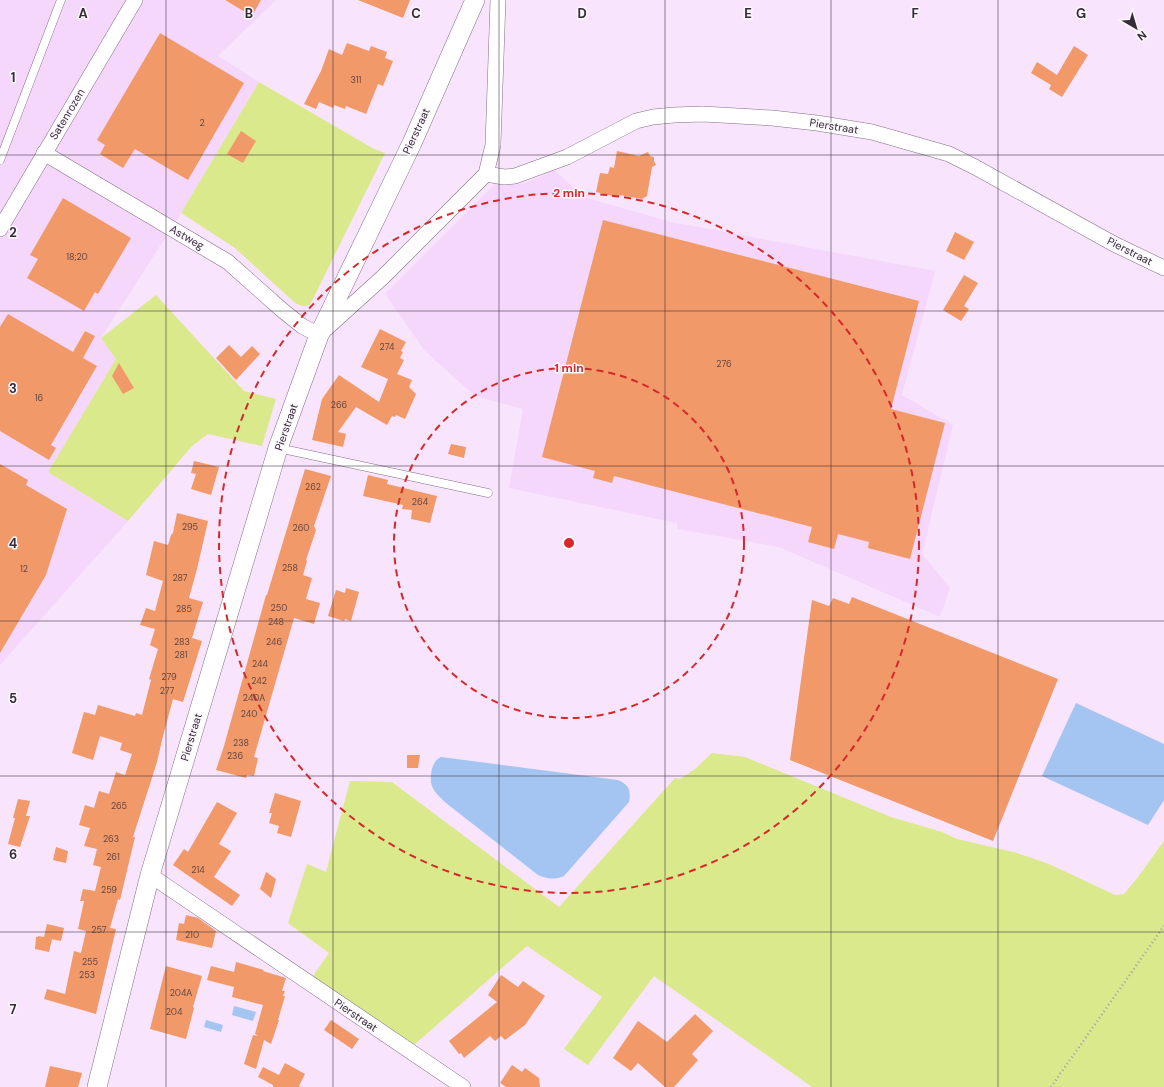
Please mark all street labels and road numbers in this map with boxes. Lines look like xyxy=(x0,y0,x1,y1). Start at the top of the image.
street label: Satenrozen xyxy=(46,86,88,142)
street label: Pierstraat xyxy=(399,106,433,156)
street label: Pierstraat xyxy=(809,115,859,137)
street label: Astweg xyxy=(167,222,207,252)
street label: Pierstraat xyxy=(1105,234,1155,268)
street label: Pierstraat xyxy=(271,401,301,453)
street label: Pierstraat xyxy=(177,711,205,763)
street label: Pierstraat xyxy=(332,995,380,1035)

